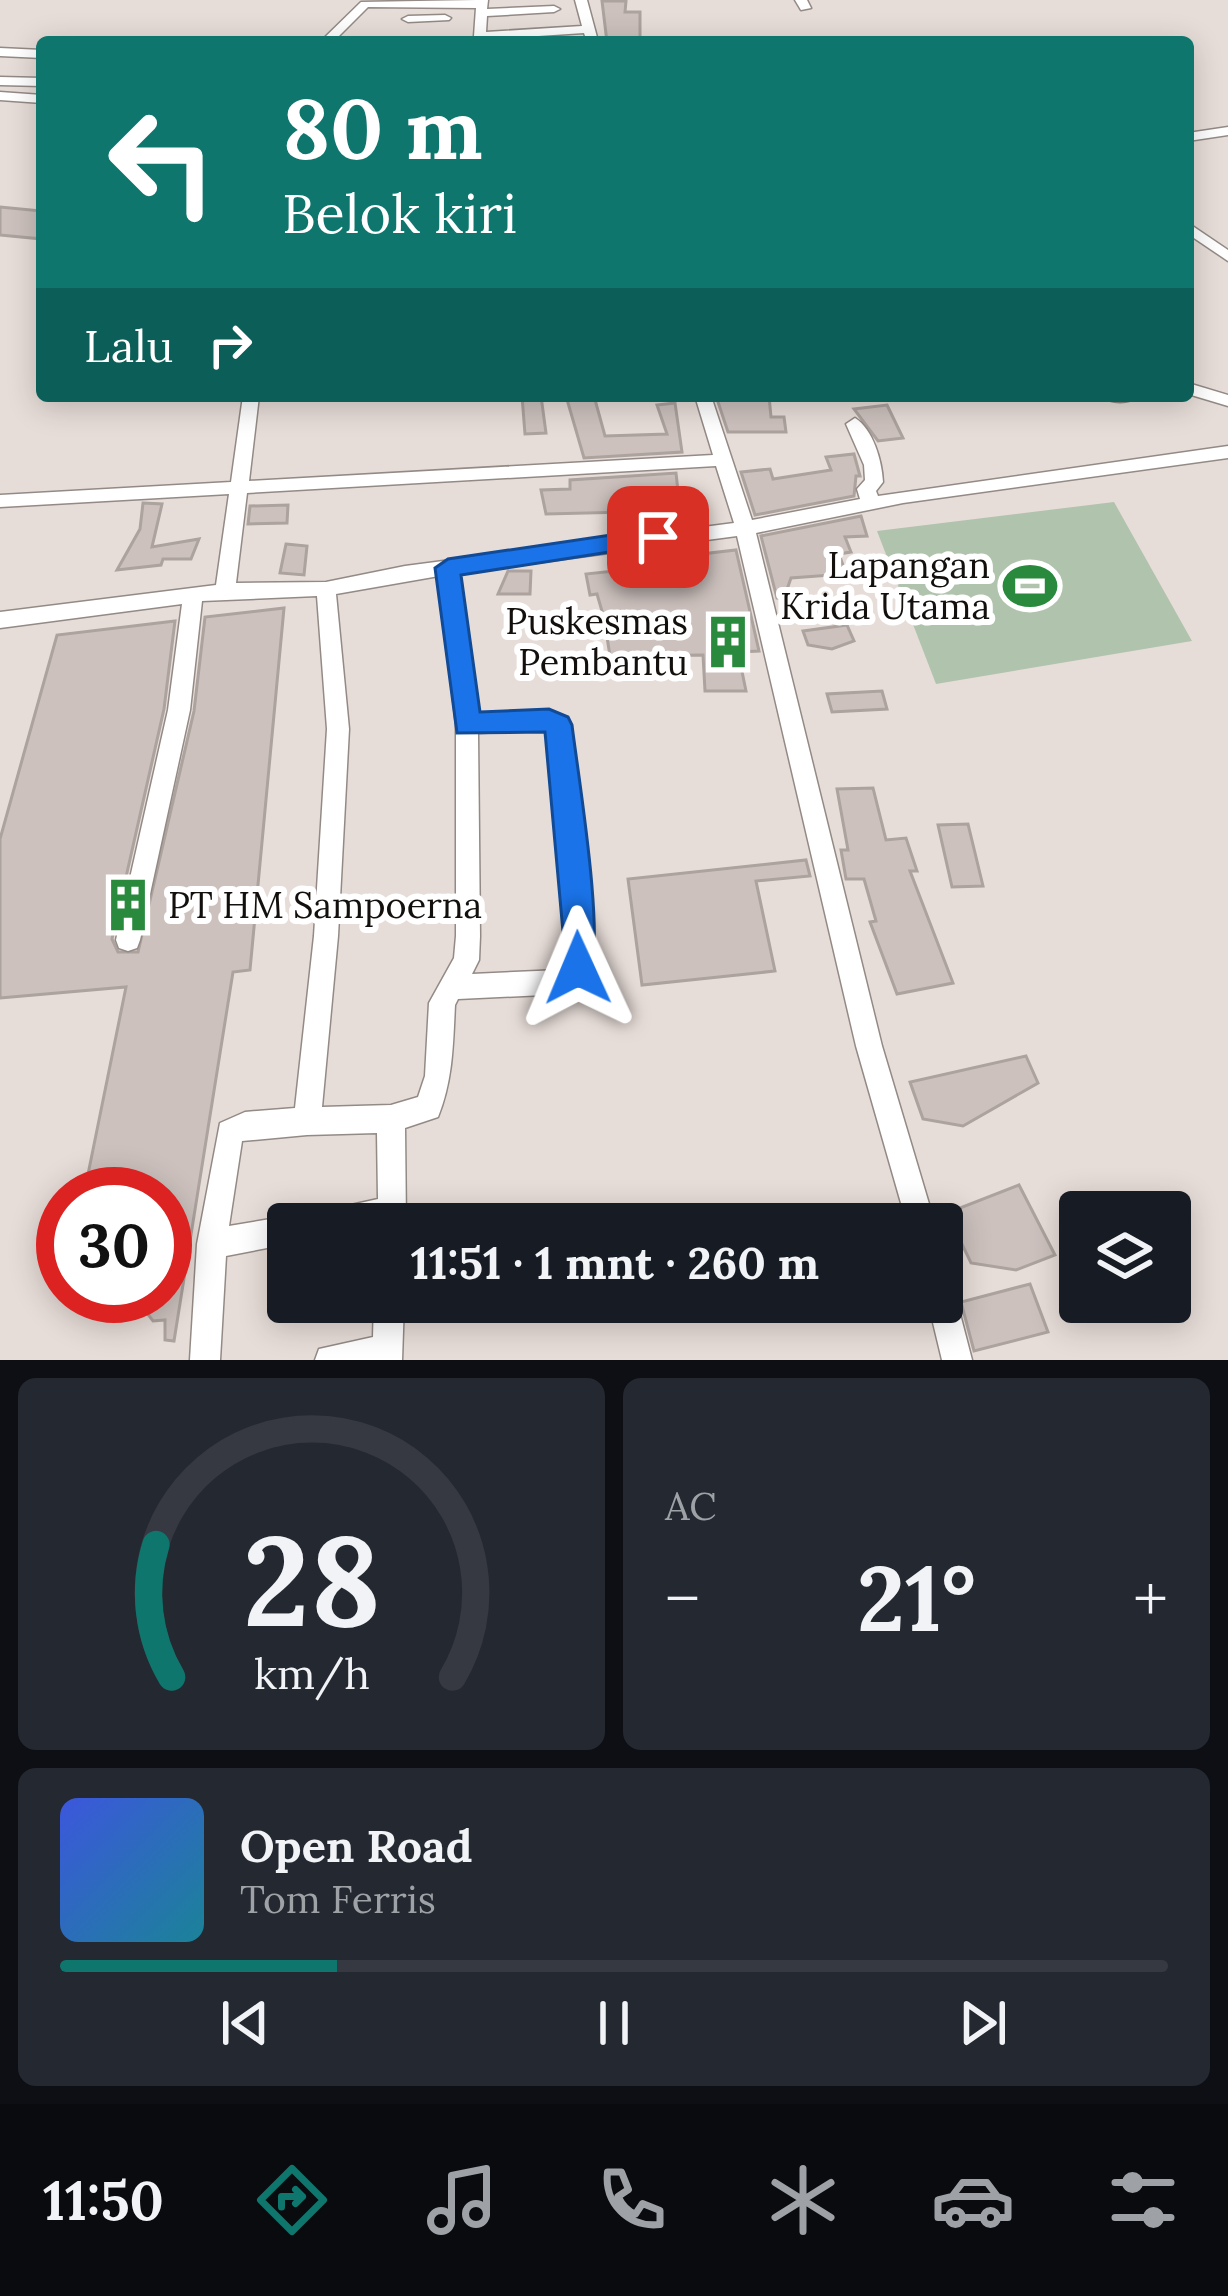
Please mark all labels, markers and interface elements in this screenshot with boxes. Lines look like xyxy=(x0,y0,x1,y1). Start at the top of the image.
text: 80 m xyxy=(282,74,483,182)
icon: left xyxy=(84,84,240,240)
text: Belok kiri xyxy=(282,179,517,248)
icon: right xyxy=(197,312,263,378)
text: Lalu xyxy=(84,317,173,374)
pin xyxy=(607,486,709,588)
icon: arrive xyxy=(625,504,691,570)
place label: Lapangan Krida Utama xyxy=(780,542,990,629)
sports icon: Lapangan Krida Utama xyxy=(1001,557,1059,615)
place label: Puskesmas Pembantu xyxy=(505,598,688,685)
building icon: Puskesmas Pembantu xyxy=(699,613,757,671)
building icon: PT HM Sampoerna xyxy=(99,876,157,934)
place label: PT HM Sampoerna xyxy=(168,882,482,928)
position arrow xyxy=(515,905,641,1031)
speed limit sign: 30 xyxy=(36,1167,192,1323)
map controls xyxy=(1059,1191,1191,1323)
button: layers xyxy=(1059,1191,1191,1323)
text: 11:51 · 1 mnt · 260 m xyxy=(411,1234,819,1291)
text: AC xyxy=(665,1481,716,1531)
text: 28 xyxy=(243,1500,380,1660)
text: 21° xyxy=(857,1540,976,1656)
text: − xyxy=(665,1556,700,1640)
text: + xyxy=(1133,1556,1168,1640)
text: km/h xyxy=(254,1646,369,1701)
text: Open Road xyxy=(240,1817,473,1874)
text: Tom Ferris xyxy=(240,1874,436,1924)
icon: previous xyxy=(212,1990,278,2056)
icon: pause xyxy=(581,1990,647,2056)
icon: next xyxy=(950,1990,1016,2056)
icon: directions xyxy=(250,2158,334,2242)
icon: music xyxy=(420,2158,504,2242)
icon: phone xyxy=(590,2158,674,2242)
icon: climate xyxy=(761,2158,845,2242)
icon: car xyxy=(931,2158,1015,2242)
icon: filters xyxy=(1101,2158,1185,2242)
text: 11:50 xyxy=(43,2166,164,2235)

